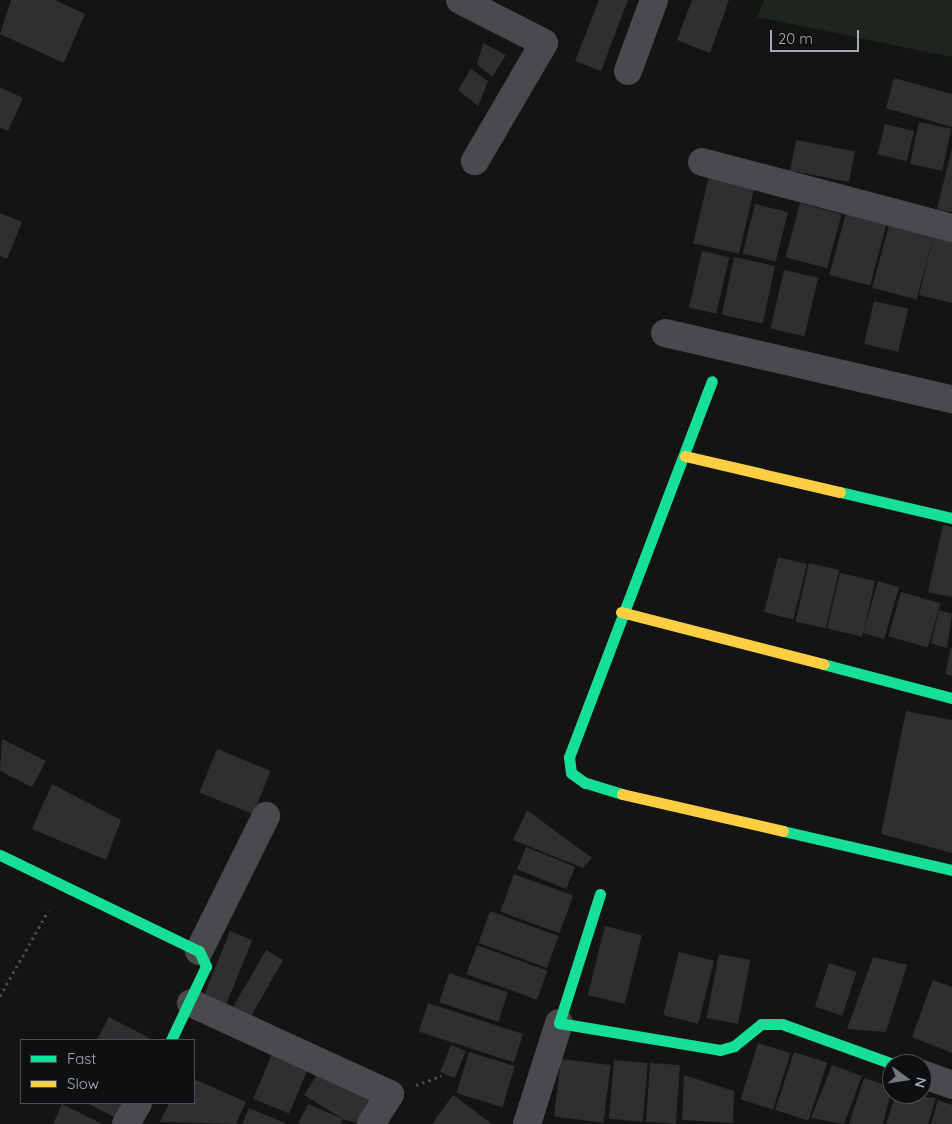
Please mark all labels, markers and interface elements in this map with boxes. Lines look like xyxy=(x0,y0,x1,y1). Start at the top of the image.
scale bar xyxy=(772,20,861,52)
text: 20 m xyxy=(778,29,813,48)
legend xyxy=(20,1039,195,1104)
text: Fast xyxy=(67,1049,96,1068)
north arrow xyxy=(882,1054,932,1104)
text: Slow xyxy=(67,1074,99,1093)
text: N xyxy=(911,1075,931,1090)

